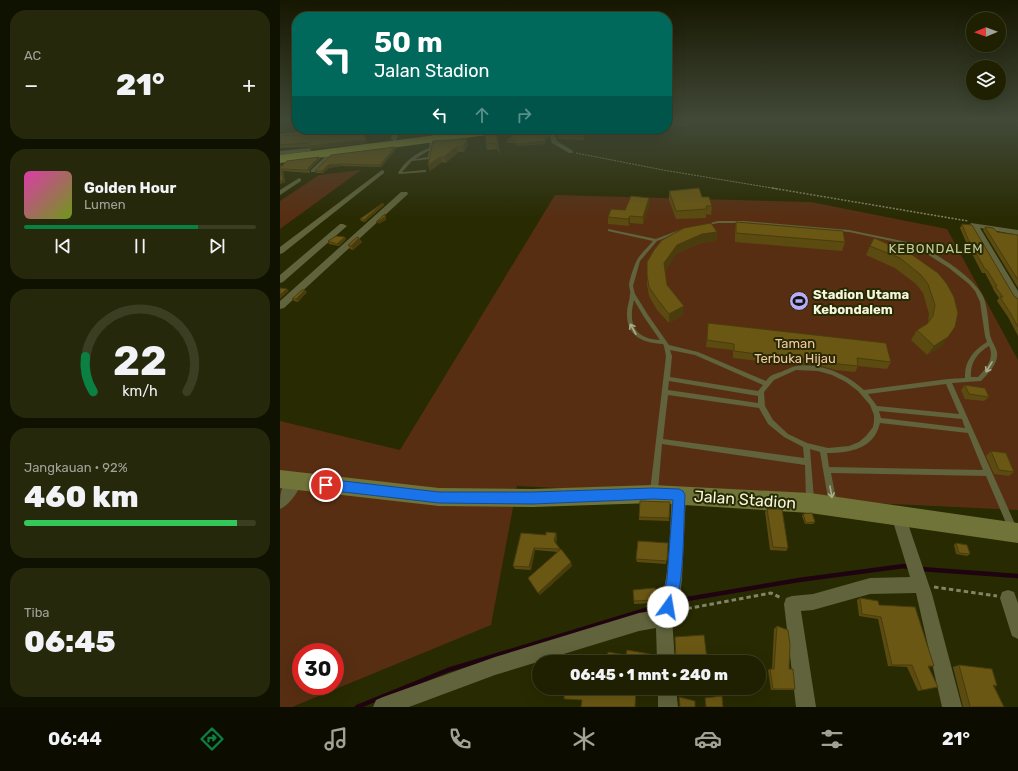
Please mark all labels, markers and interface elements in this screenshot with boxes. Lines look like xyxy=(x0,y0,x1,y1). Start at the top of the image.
north arrow xyxy=(966,12,1006,52)
map controls xyxy=(966,12,1006,100)
text: 50 m xyxy=(374,26,443,59)
icon: left xyxy=(308,28,360,80)
text: AC xyxy=(24,48,41,63)
text: Jalan Stadion xyxy=(374,60,489,82)
button: layers xyxy=(966,60,1006,100)
text: 21° xyxy=(116,67,165,103)
text: − xyxy=(24,72,38,99)
text: + xyxy=(242,72,256,99)
icon: left xyxy=(429,104,451,126)
icon: ahead xyxy=(471,104,493,126)
icon: right xyxy=(513,104,535,126)
text: Golden Hour xyxy=(84,179,176,197)
text: Lumen xyxy=(84,197,126,212)
icon: previous xyxy=(52,235,74,257)
icon: pause xyxy=(129,235,151,257)
icon: next xyxy=(206,235,228,257)
district label: KEBONDALEM xyxy=(888,241,984,256)
place label: Stadion Utama Kebondalem xyxy=(813,287,909,317)
sports icon: Stadion Utama Kebondalem xyxy=(788,290,810,312)
one-way arrow xyxy=(629,323,637,335)
text: 22 xyxy=(113,335,167,384)
park label: Taman Terbuka Hijau xyxy=(754,336,836,366)
one-way arrow xyxy=(984,361,992,373)
text: km/h xyxy=(122,382,158,399)
text: Jangkauan · 92% xyxy=(24,460,128,475)
pin xyxy=(309,468,343,502)
icon: arrive xyxy=(315,474,337,496)
text: 460 km xyxy=(24,479,139,515)
one-way arrow xyxy=(827,485,835,498)
street label: Jalan Stadion xyxy=(693,486,797,513)
position arrow xyxy=(647,586,689,628)
text: Tiba xyxy=(24,605,50,620)
text: 06:45 xyxy=(24,624,116,660)
speed limit sign: 30 xyxy=(292,643,344,695)
text: 06:45 · 1 mnt · 240 m xyxy=(570,666,728,684)
icon: directions xyxy=(198,725,226,753)
icon: music xyxy=(322,725,350,753)
icon: phone xyxy=(446,725,474,753)
icon: climate xyxy=(570,725,598,753)
icon: car xyxy=(694,725,722,753)
icon: filters xyxy=(818,725,846,753)
text: 06:44 xyxy=(48,728,102,750)
text: 21° xyxy=(942,728,970,750)

